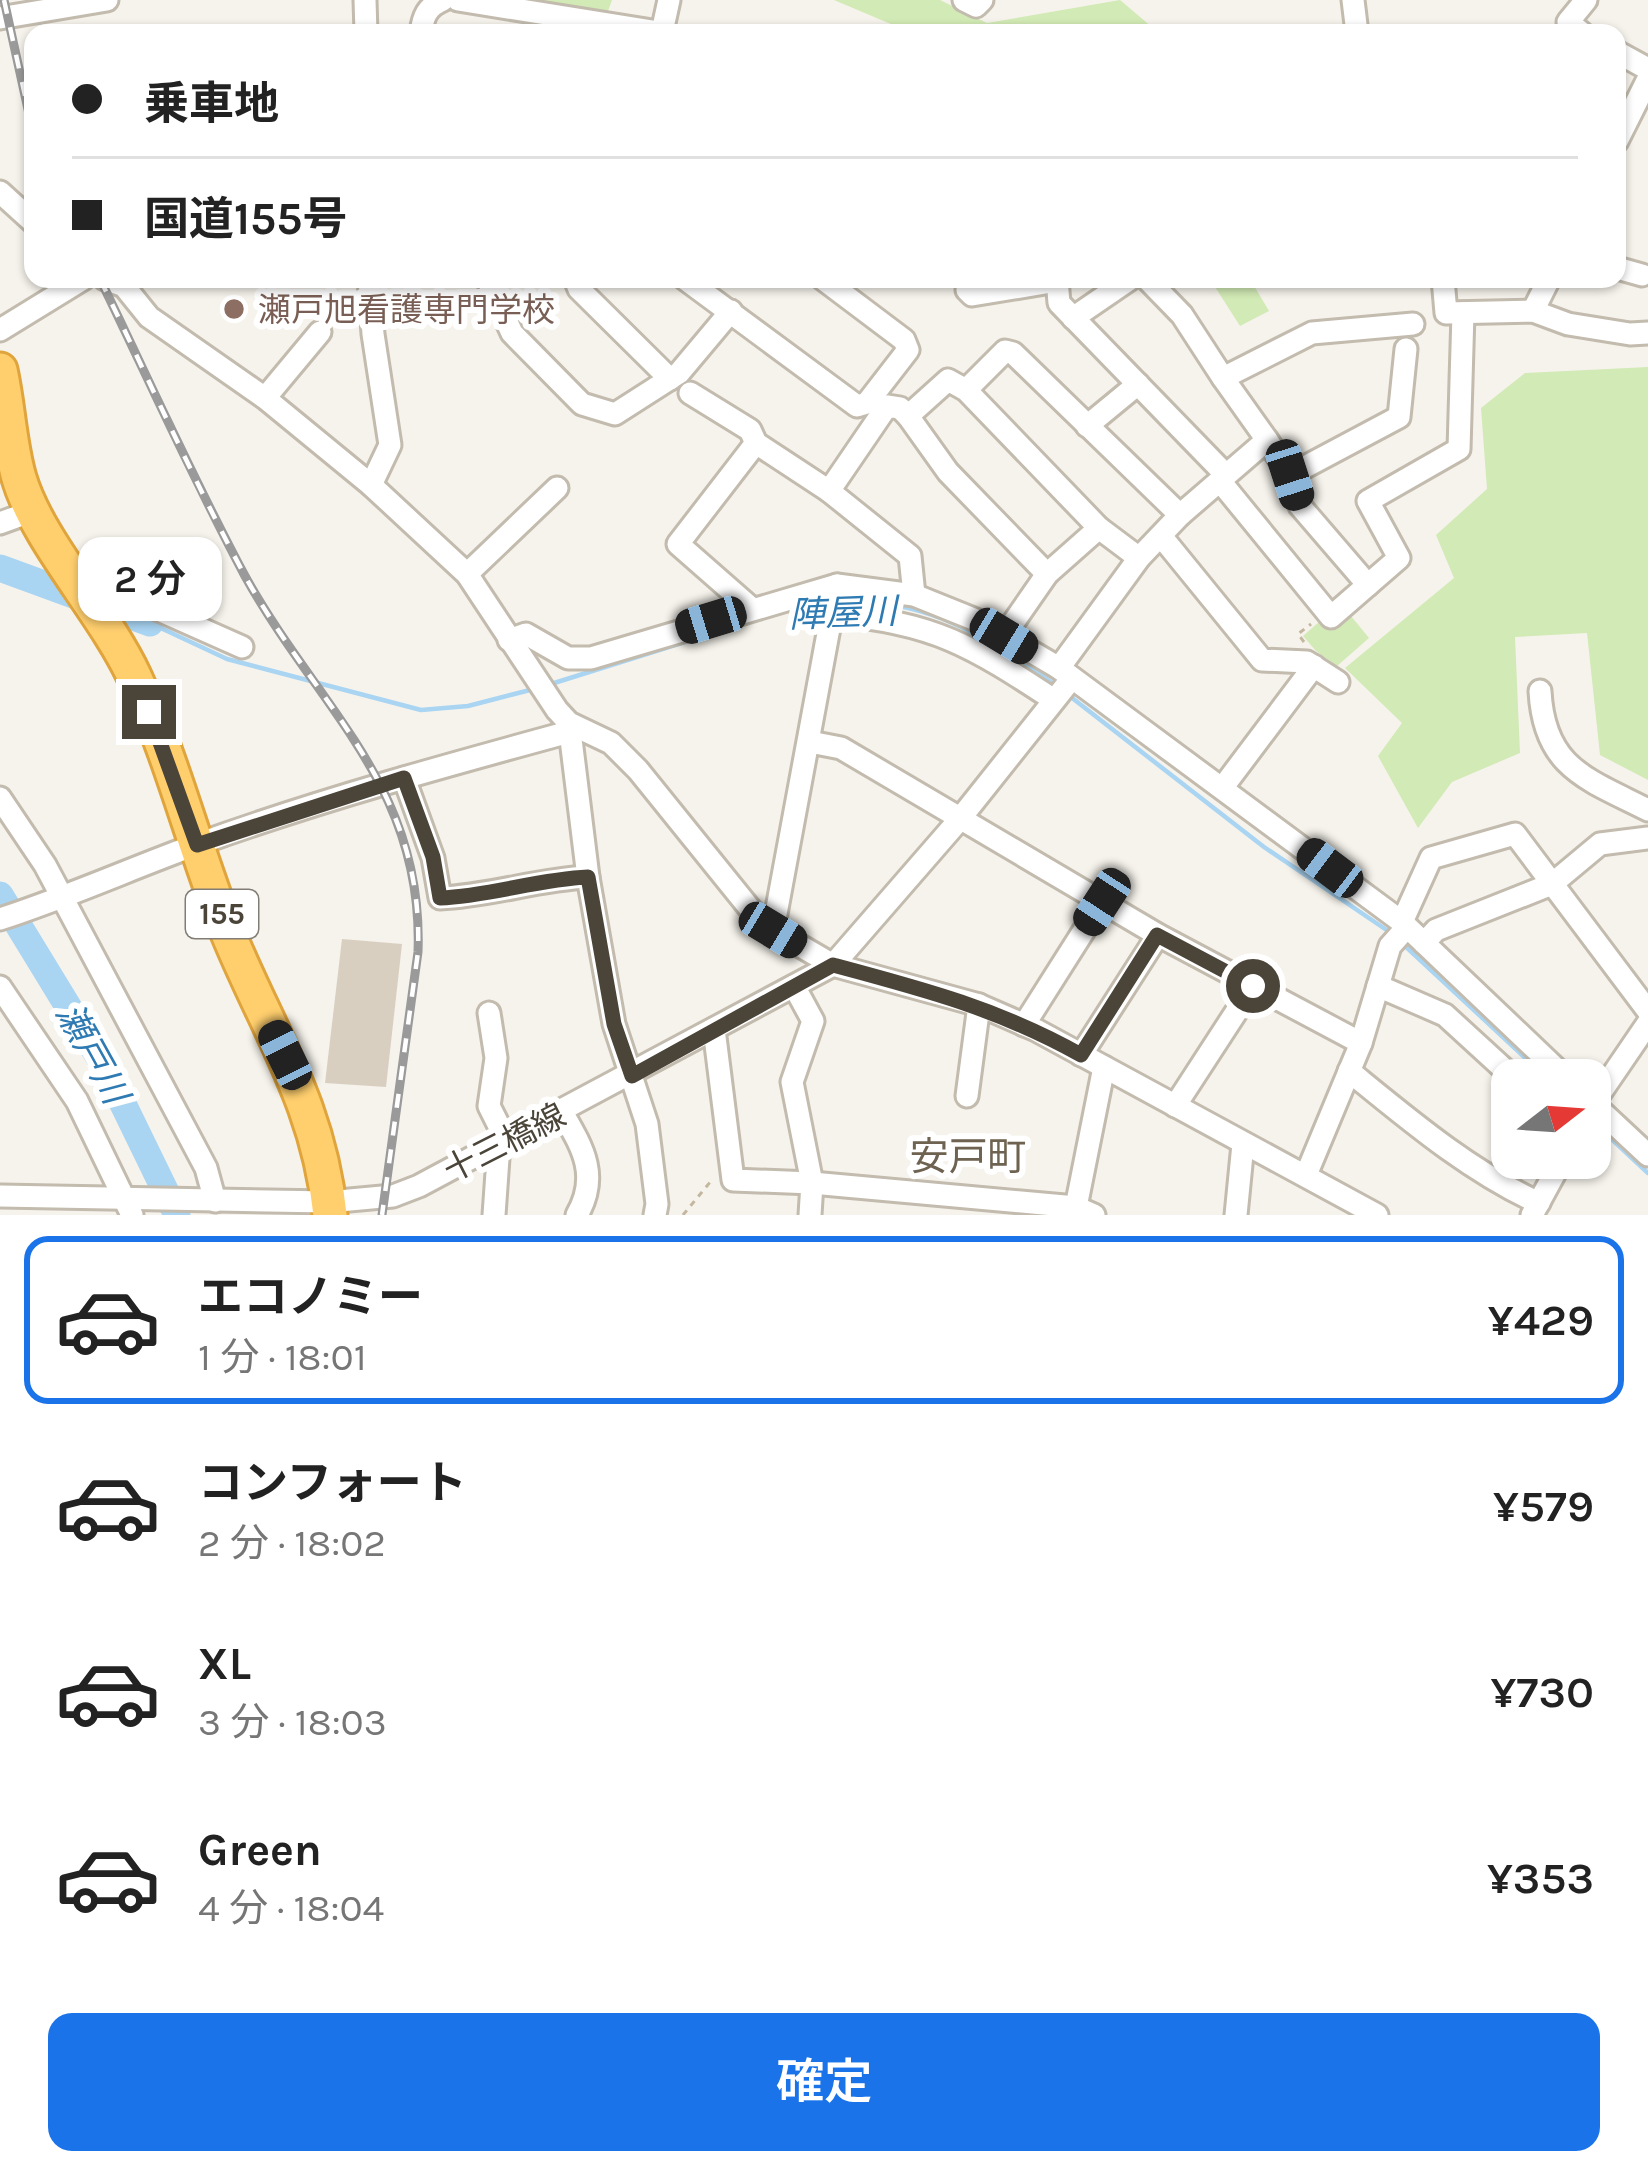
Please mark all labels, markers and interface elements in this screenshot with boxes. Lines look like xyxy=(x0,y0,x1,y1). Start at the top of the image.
text: 乗車地 xyxy=(144,78,279,130)
text: 国道155号 xyxy=(144,193,347,245)
place label: 瀬戸旭看護専門学校 xyxy=(258,291,555,329)
marker: 瀬戸旭看護専門学校 xyxy=(221,296,247,322)
car xyxy=(1262,435,1318,515)
callout: 2 分 xyxy=(77,538,221,622)
text: 2 分 xyxy=(114,556,186,602)
water label: 陣屋川 xyxy=(788,590,902,636)
car xyxy=(671,592,751,648)
car xyxy=(964,602,1044,670)
route end xyxy=(122,685,176,739)
car xyxy=(1290,832,1370,904)
car xyxy=(1067,862,1137,942)
road number: 155 xyxy=(186,890,258,938)
car xyxy=(733,896,813,964)
route start xyxy=(1226,959,1280,1013)
water label: 瀬戸川 xyxy=(48,996,139,1114)
car xyxy=(253,1015,317,1095)
north arrow xyxy=(1491,1059,1611,1179)
map controls xyxy=(1491,1059,1611,1179)
street label: 十三橋線 xyxy=(437,1096,572,1190)
district label: 安戸町 xyxy=(909,1134,1027,1180)
icon: car xyxy=(54,1266,162,1374)
text: エコノミー xyxy=(198,1271,423,1323)
text: ¥429 xyxy=(1488,1294,1594,1346)
text: 1 分 · 18:01 xyxy=(198,1334,367,1380)
icon: car xyxy=(54,1452,162,1560)
text: コンフォート xyxy=(198,1457,467,1509)
text: ¥579 xyxy=(1493,1480,1594,1532)
text: 2 分 · 18:02 xyxy=(198,1520,386,1566)
icon: car xyxy=(54,1638,162,1746)
text: XL xyxy=(198,1638,251,1690)
text: ¥730 xyxy=(1490,1666,1594,1718)
text: 3 分 · 18:03 xyxy=(198,1699,387,1745)
icon: car xyxy=(54,1824,162,1932)
text: Green xyxy=(198,1824,322,1876)
text: ¥353 xyxy=(1487,1852,1594,1904)
text: 4 分 · 18:04 xyxy=(198,1885,384,1931)
button: 確定 xyxy=(48,2013,1600,2151)

